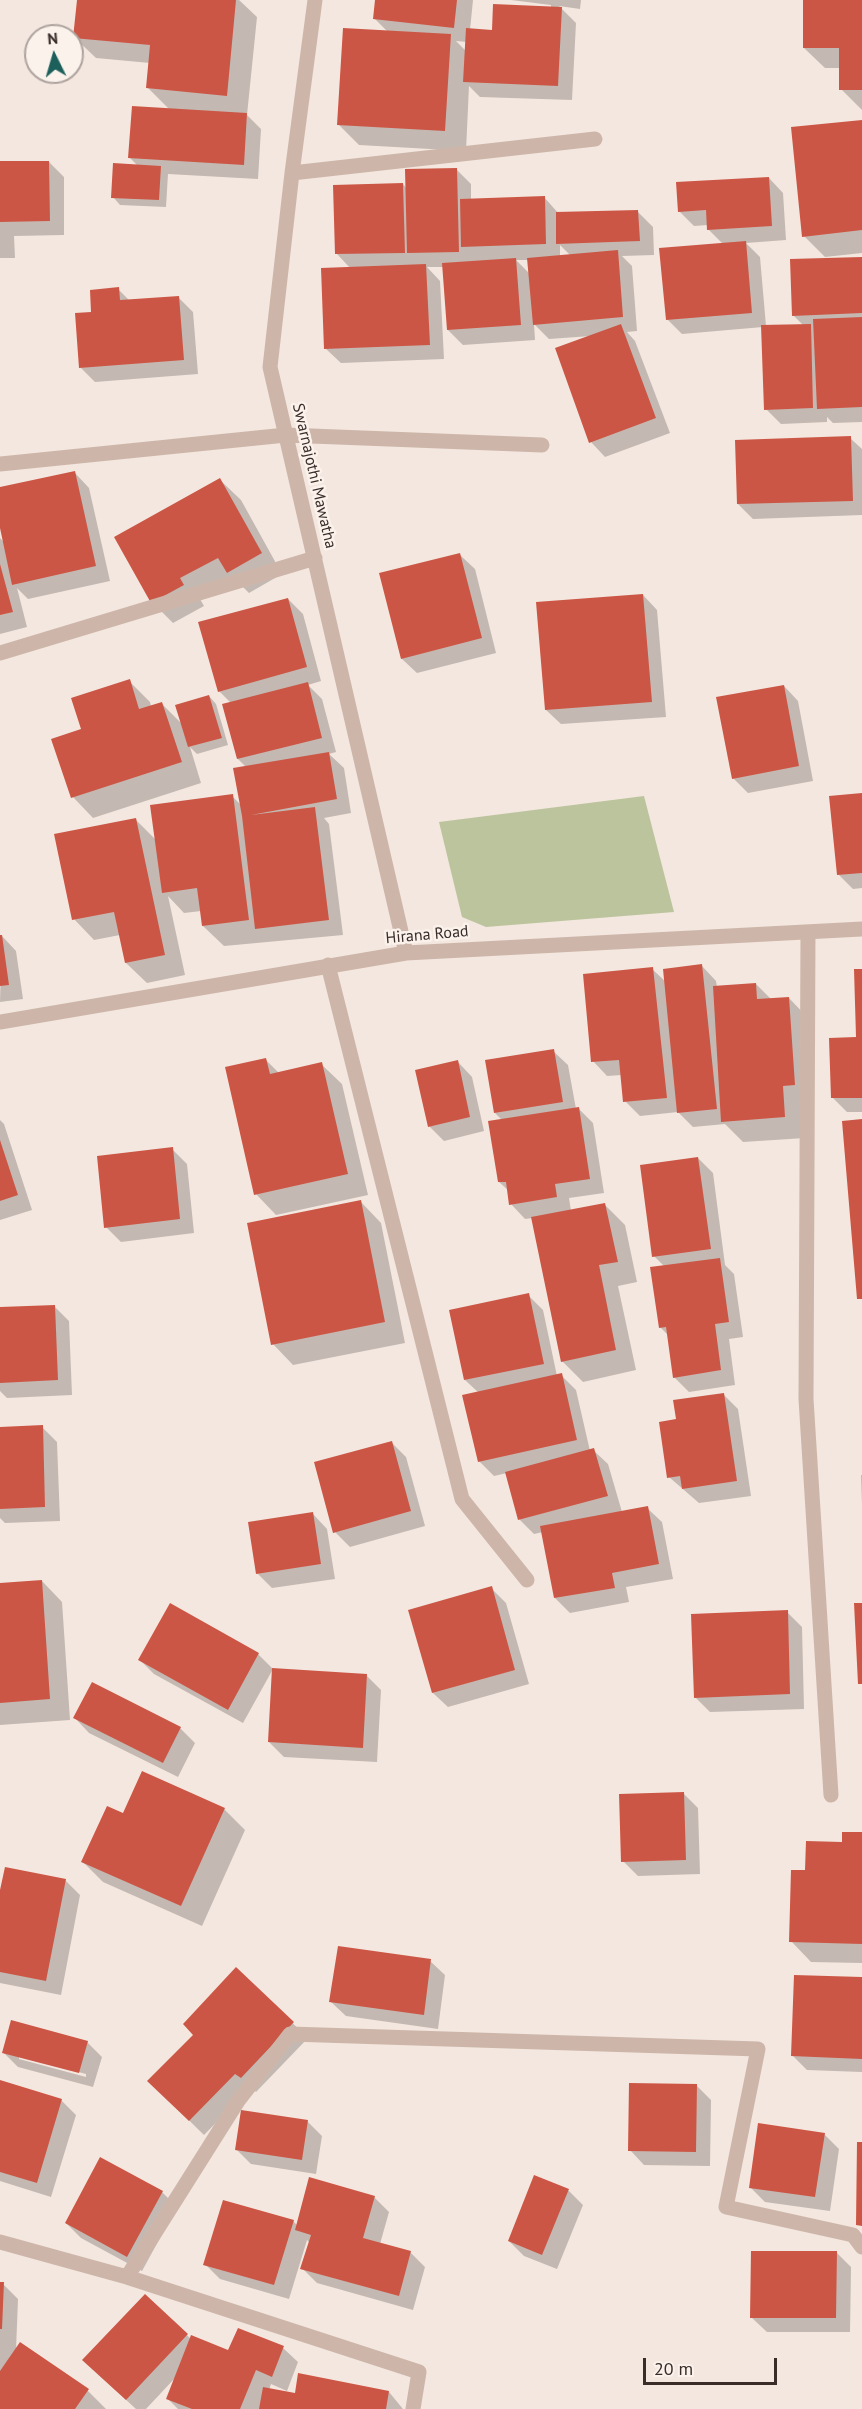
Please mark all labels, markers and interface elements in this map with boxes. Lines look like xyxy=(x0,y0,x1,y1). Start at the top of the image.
north arrow xyxy=(24,24,84,84)
text: N xyxy=(46,28,59,48)
street label: Swarnajothi Mawatha xyxy=(288,402,340,550)
street label: Hirana Road xyxy=(385,922,469,948)
scale bar xyxy=(646,2346,780,2384)
text: 20 m xyxy=(654,2357,693,2380)

